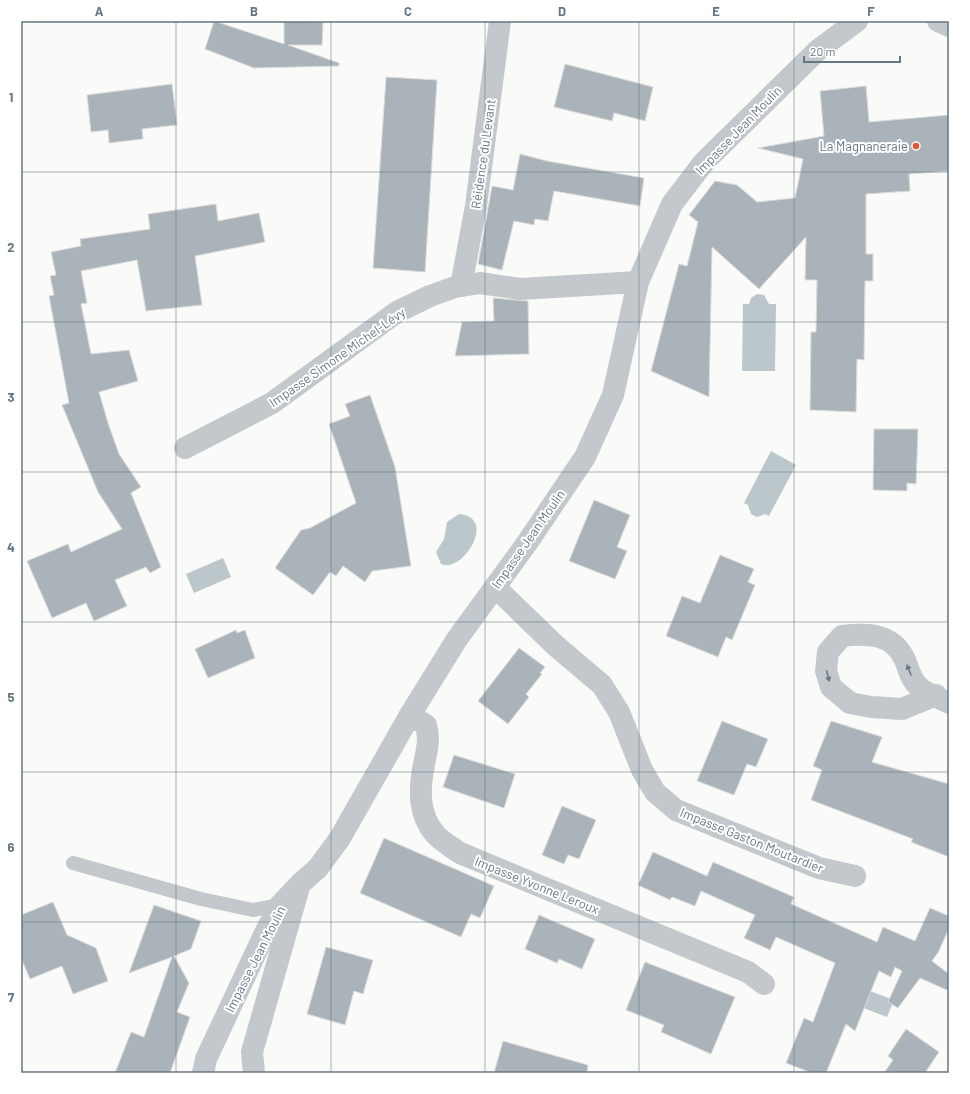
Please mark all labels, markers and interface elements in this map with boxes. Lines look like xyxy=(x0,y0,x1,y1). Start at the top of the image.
text: A xyxy=(95,3,104,19)
text: B xyxy=(250,3,258,19)
text: C xyxy=(404,3,412,19)
text: D xyxy=(558,3,566,19)
text: E xyxy=(712,3,720,19)
text: F xyxy=(867,3,875,19)
scale bar xyxy=(804,38,900,64)
text: 20 m xyxy=(810,44,836,58)
street label: Impasse Jean Moulin xyxy=(692,82,784,178)
text: 1 xyxy=(9,89,13,105)
street label: Réidence du Levant xyxy=(467,98,499,210)
place label: La Magnaneraie xyxy=(819,138,908,154)
marker: La Magnaneraie xyxy=(911,141,921,151)
text: 2 xyxy=(7,239,15,255)
street label: Impasse Simone Michel-Lévy xyxy=(266,304,408,410)
text: 3 xyxy=(7,389,15,405)
street label: Impasse Jean Moulin xyxy=(488,486,568,592)
text: 4 xyxy=(7,539,15,555)
one-way arrow xyxy=(905,664,911,676)
one-way arrow xyxy=(825,670,831,682)
text: 5 xyxy=(7,689,15,705)
street label: Impasse Gaston Moutardier xyxy=(678,804,826,876)
text: 6 xyxy=(8,839,15,855)
street label: Impasse Yvonne Leroux xyxy=(473,853,601,917)
street label: Impasse Jean Moulin xyxy=(221,903,289,1015)
text: 7 xyxy=(8,989,15,1005)

